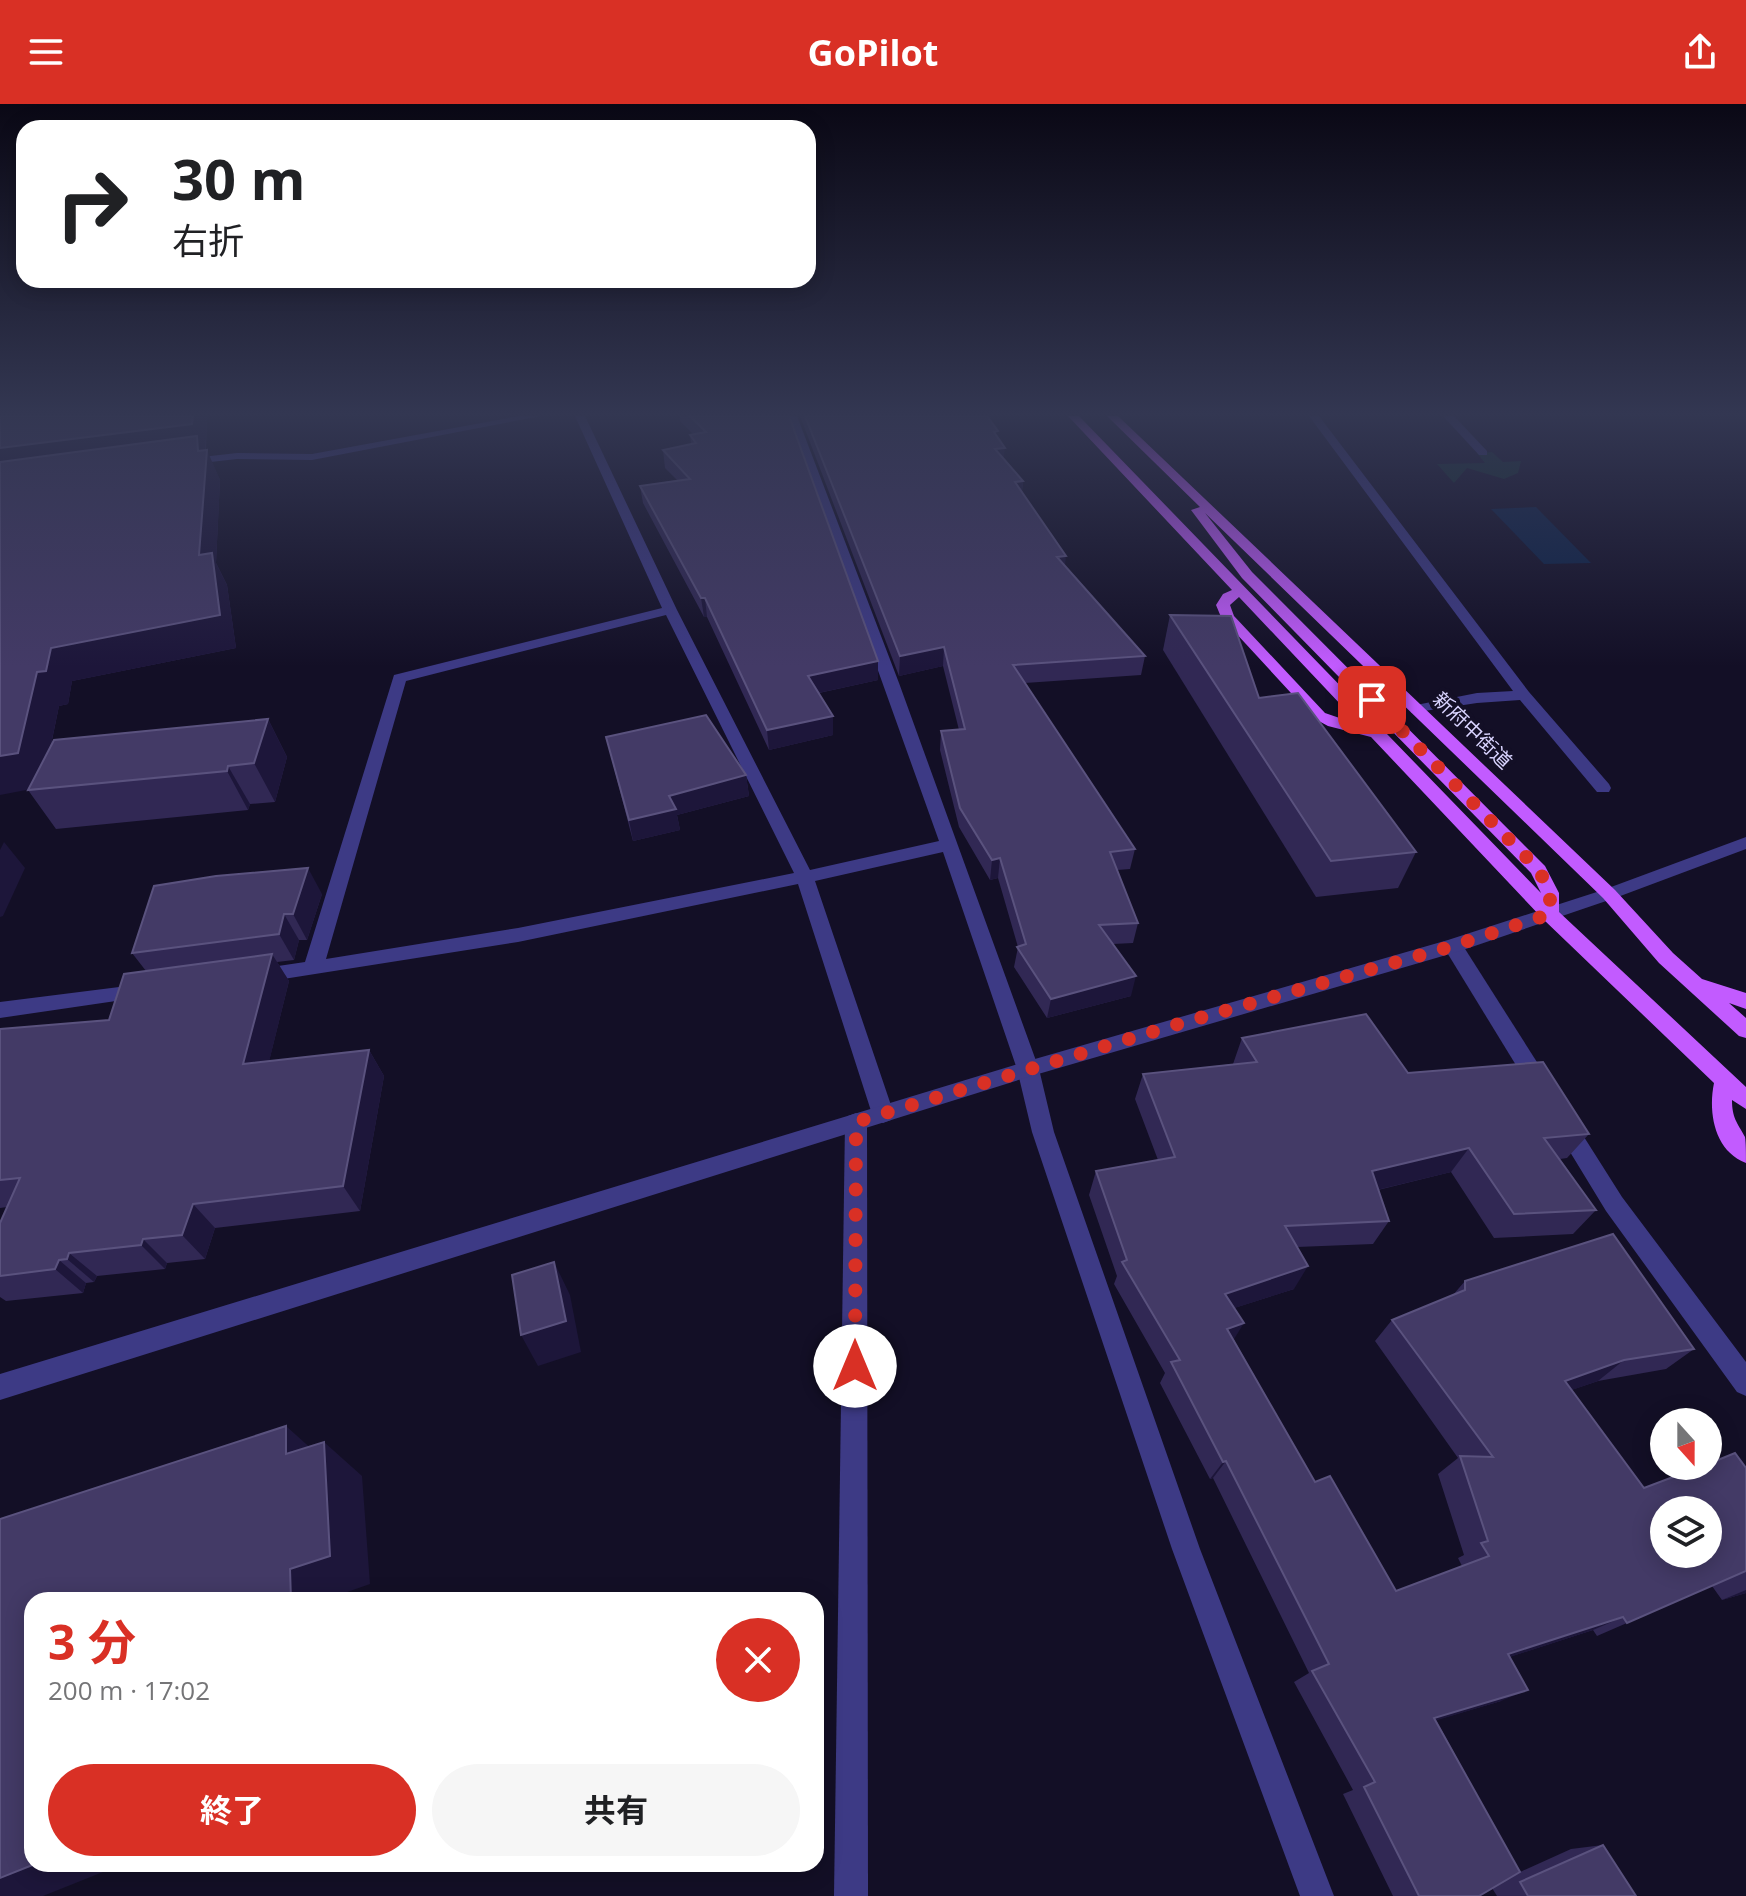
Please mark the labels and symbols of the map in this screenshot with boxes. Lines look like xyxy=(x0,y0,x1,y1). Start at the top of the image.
pin xyxy=(1338,666,1406,734)
street label: 新府中街道 xyxy=(1428,686,1518,774)
position arrow xyxy=(813,1324,897,1408)
north arrow xyxy=(1650,1408,1722,1480)

